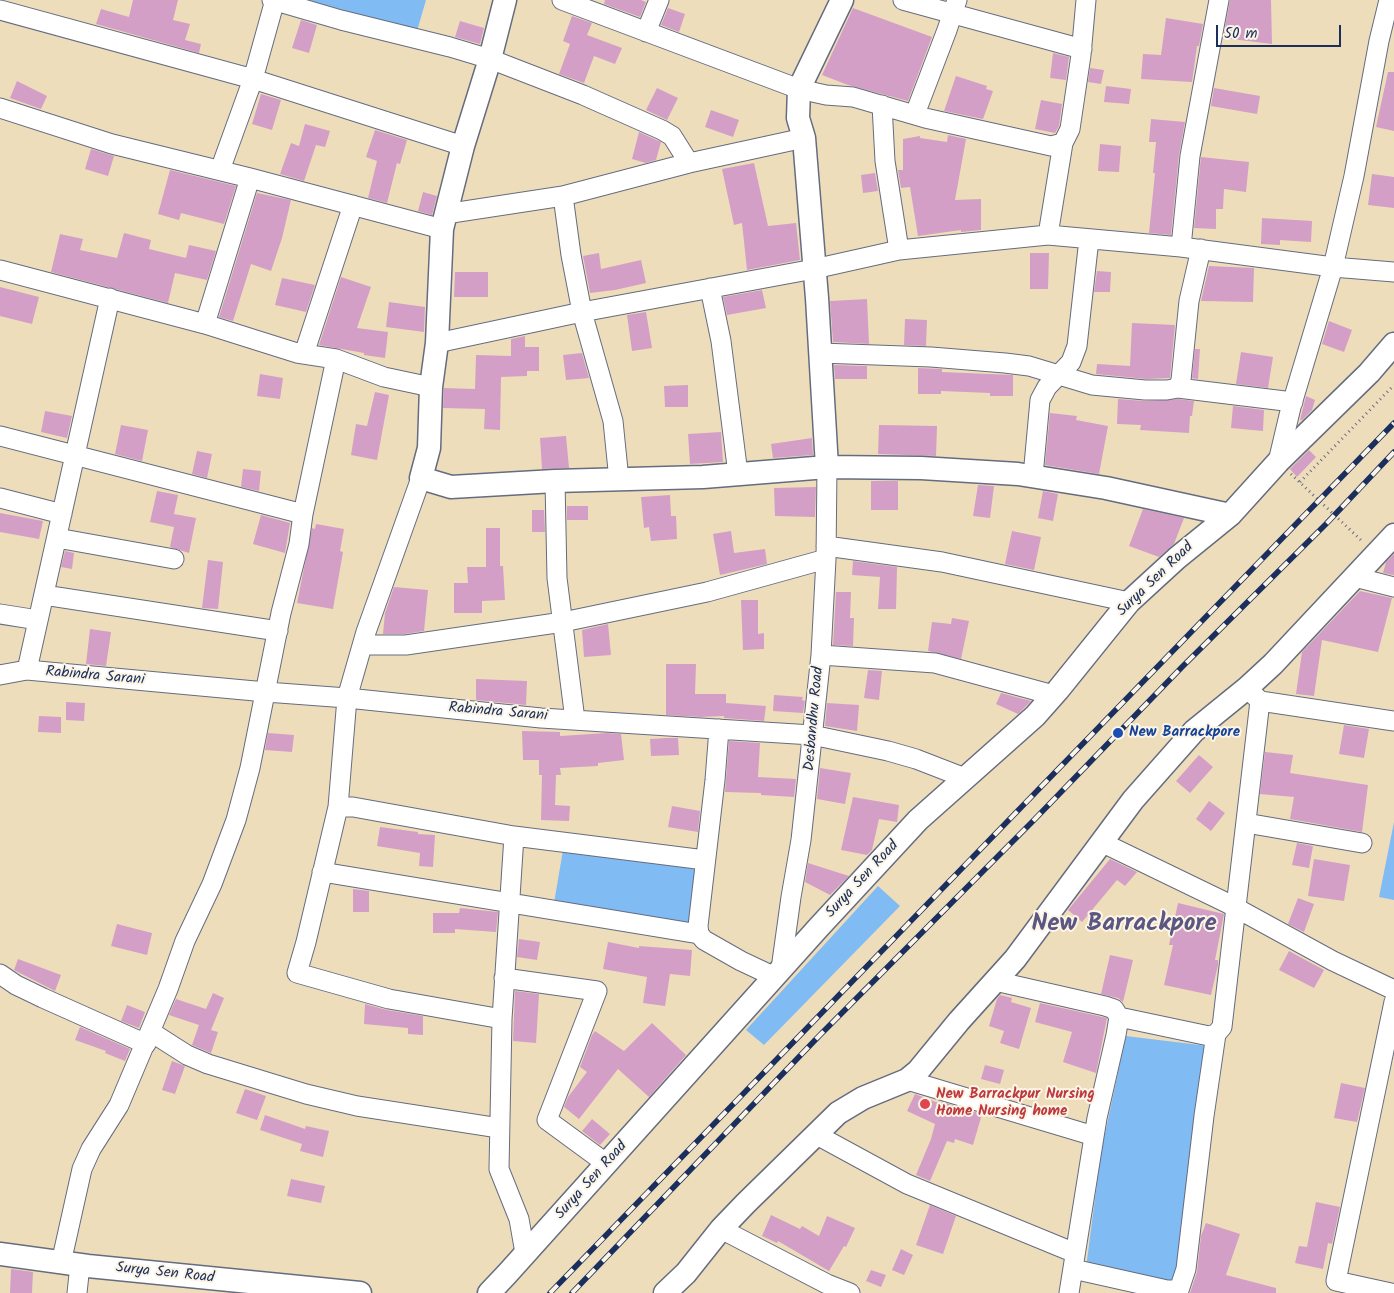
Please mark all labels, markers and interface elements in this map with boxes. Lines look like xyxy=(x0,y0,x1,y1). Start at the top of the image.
scale bar xyxy=(1219,15,1344,47)
text: 50 m xyxy=(1224,22,1258,46)
street label: Surya Sen Road xyxy=(1114,539,1198,621)
street label: Rabindra Sarani xyxy=(45,664,145,690)
street label: Desbandhu Road xyxy=(801,666,829,772)
street label: Rabindra Sarani xyxy=(448,700,548,726)
place label: New Barrackpore xyxy=(1129,724,1240,742)
marker: New Barrackpore xyxy=(1111,726,1125,740)
street label: Surya Sen Road xyxy=(823,838,903,922)
district label: New Barrackpore xyxy=(1031,911,1217,941)
place label: New Barrackpur Nursing Home Nursing home xyxy=(936,1086,1095,1121)
marker: New Barrackpur Nursing Home Nursing home xyxy=(918,1097,932,1111)
street label: Surya Sen Road xyxy=(552,1138,632,1224)
street label: Surya Sen Road xyxy=(115,1260,215,1288)

